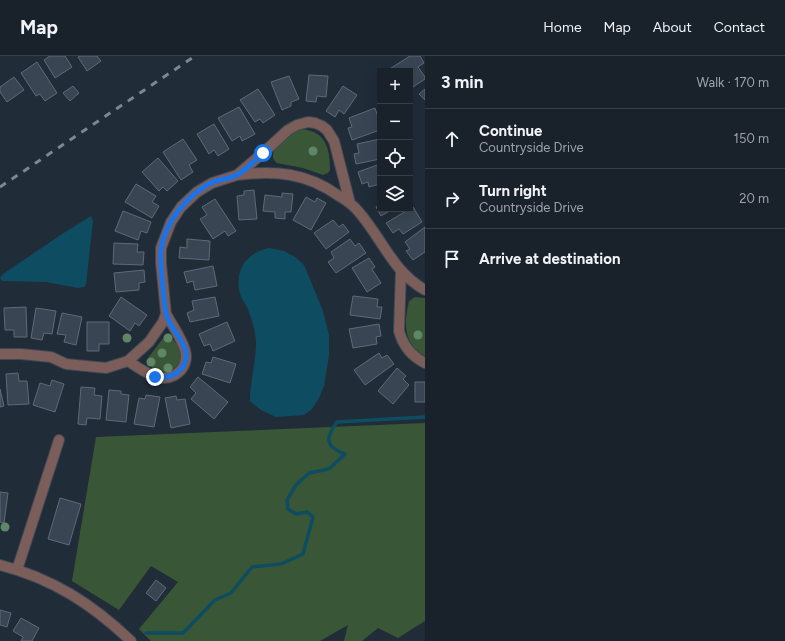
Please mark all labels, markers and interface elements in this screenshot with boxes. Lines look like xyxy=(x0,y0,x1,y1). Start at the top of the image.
text: Map xyxy=(20,16,58,39)
text: Home xyxy=(543,19,582,36)
text: Map xyxy=(604,19,631,36)
text: About xyxy=(653,19,692,36)
text: Contact xyxy=(714,19,765,36)
map controls xyxy=(377,68,413,212)
button: + xyxy=(377,68,413,104)
text: 3 min xyxy=(441,72,483,92)
text: Walk · 170 m xyxy=(697,75,769,90)
button: − xyxy=(377,104,413,140)
text: Continue xyxy=(479,122,542,140)
icon: ahead xyxy=(441,128,463,150)
text: 150 m xyxy=(734,131,769,146)
button: locate xyxy=(377,140,413,176)
text: Countryside Drive xyxy=(479,140,584,155)
route start xyxy=(254,144,272,162)
button: layers xyxy=(377,176,413,212)
text: Turn right xyxy=(479,182,547,200)
icon: right xyxy=(441,188,463,210)
text: 20 m xyxy=(739,191,769,206)
text: Countryside Drive xyxy=(479,200,584,215)
icon: arrive xyxy=(441,248,463,270)
text: Arrive at destination xyxy=(479,250,620,268)
route end xyxy=(146,368,164,386)

